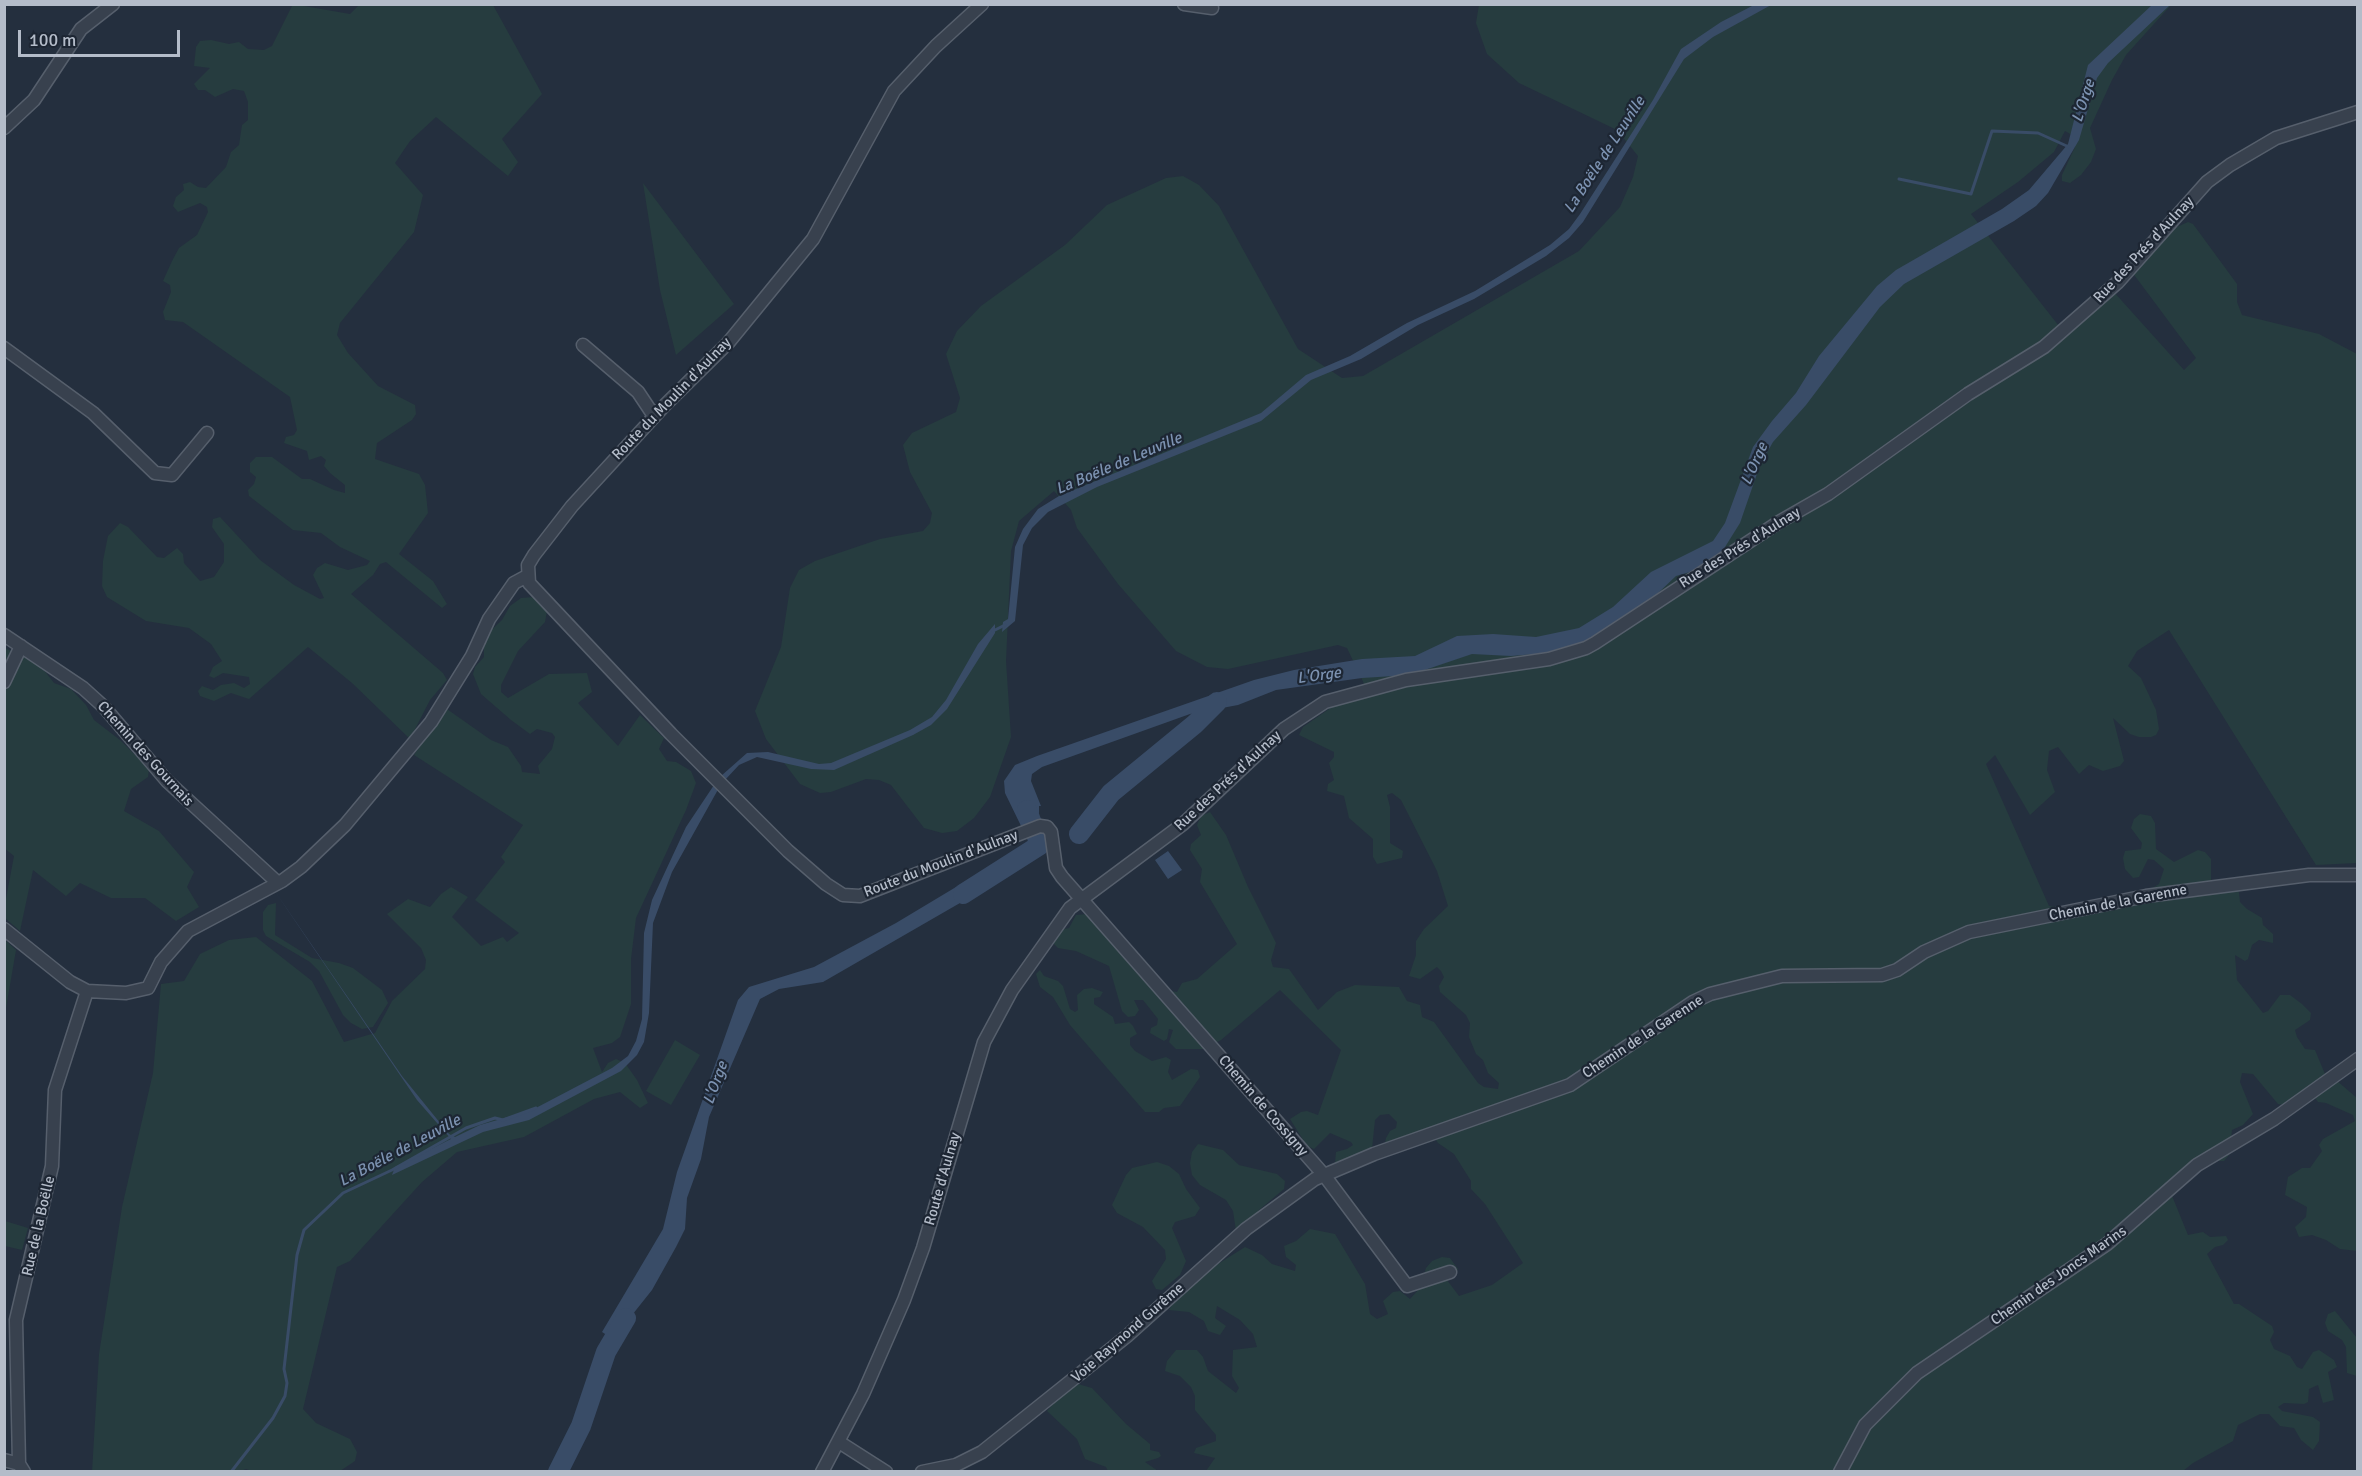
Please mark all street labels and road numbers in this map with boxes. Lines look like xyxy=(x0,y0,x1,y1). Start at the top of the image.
street label: Rue des Prés d'Aulnay xyxy=(2090,193,2198,307)
street label: Route du Moulin d'Aulnay xyxy=(609,334,735,464)
street label: Rue des Prés d'Aulnay xyxy=(1676,504,1804,592)
street label: Chemin des Gournais xyxy=(93,698,197,810)
street label: Rue des Prés d'Aulnay xyxy=(1171,727,1285,835)
street label: Route du Moulin d'Aulnay xyxy=(861,826,1021,902)
street label: Chemin de la Garenne xyxy=(2047,881,2189,925)
street label: Chemin de la Garenne xyxy=(1579,991,1707,1083)
street label: Chemin de Cossigny xyxy=(1214,1052,1312,1160)
street label: Route d'Aulnay xyxy=(921,1130,965,1228)
street label: Rue de la Boëlle xyxy=(19,1174,59,1278)
street label: Chemin des Joncs Marins xyxy=(1988,1222,2130,1330)
street label: Voie Raymond Gurême xyxy=(1068,1279,1188,1387)

